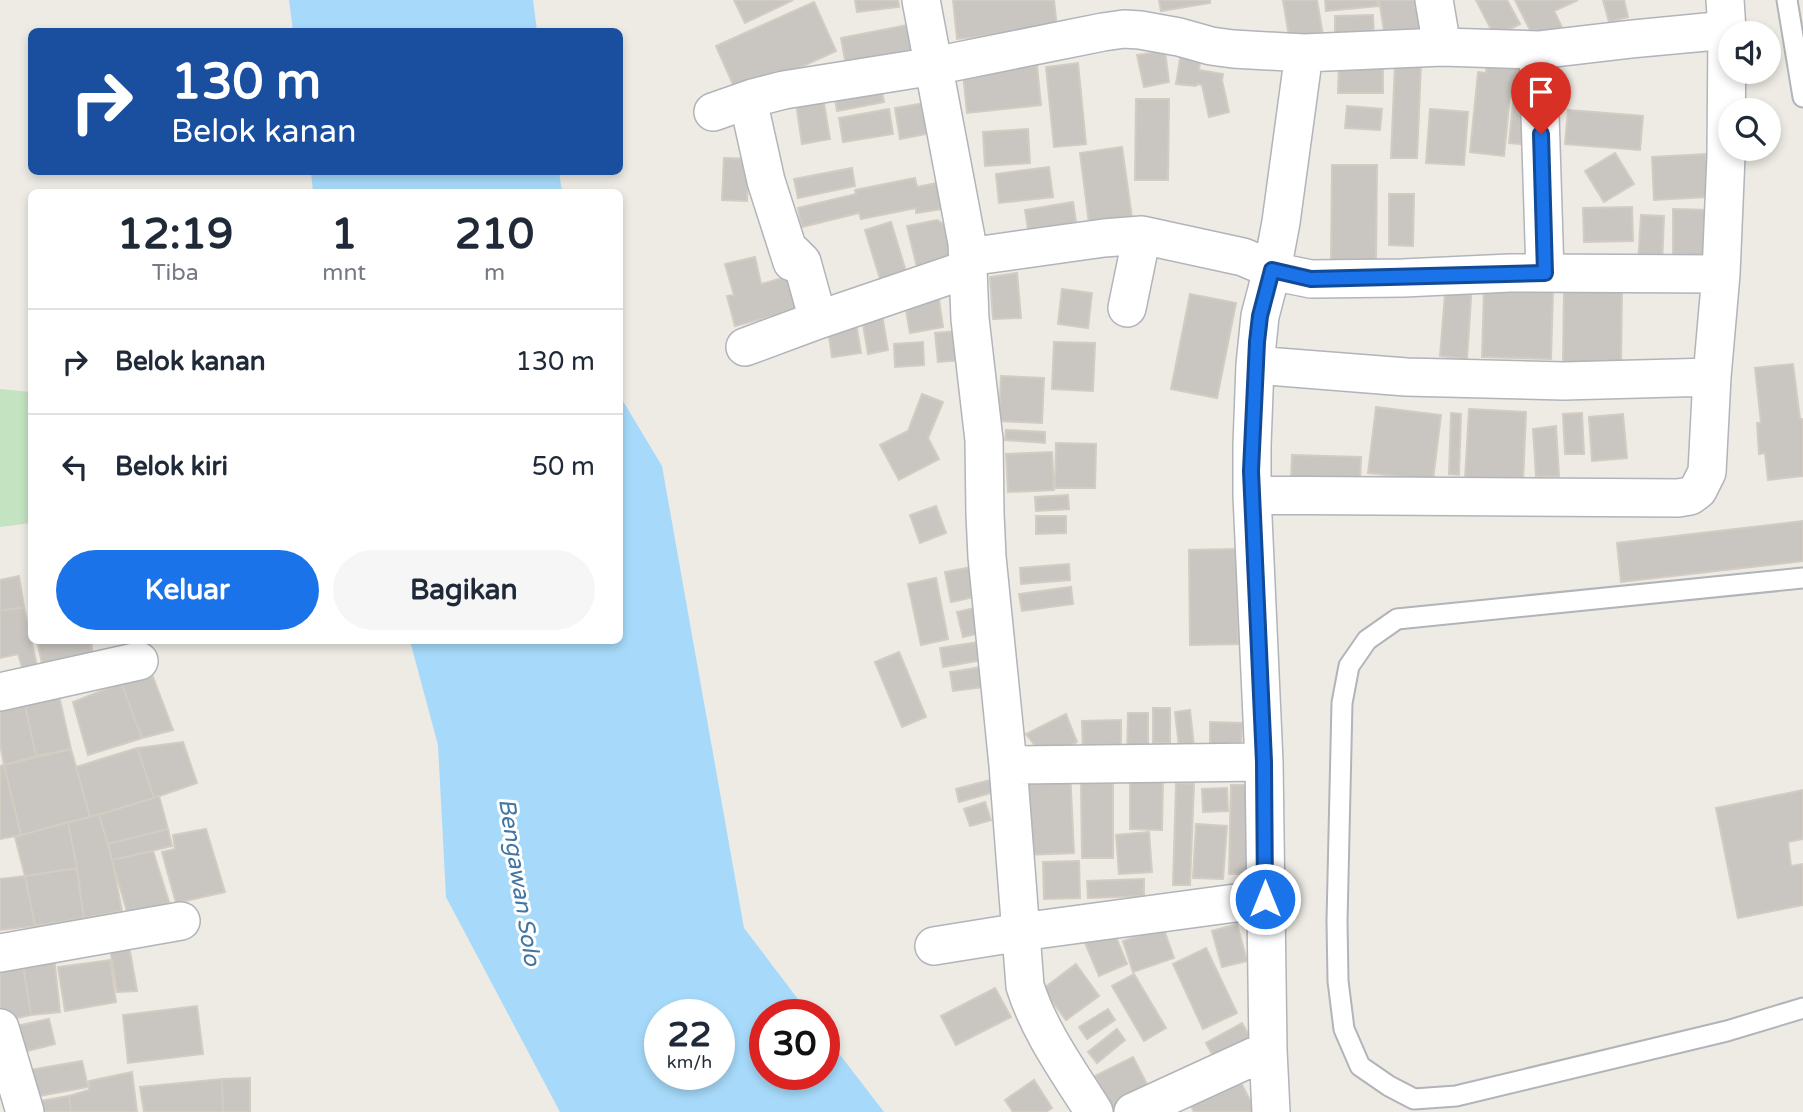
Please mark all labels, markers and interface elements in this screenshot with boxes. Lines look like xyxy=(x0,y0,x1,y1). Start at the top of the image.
map controls xyxy=(1718,21,1781,161)
button: sound xyxy=(1718,21,1781,84)
text: 130 m xyxy=(171,53,321,112)
icon: right xyxy=(56,56,147,147)
pin xyxy=(1511,62,1571,134)
icon: arrive xyxy=(1522,73,1560,111)
button: search xyxy=(1718,98,1781,161)
text: Belok kanan xyxy=(171,113,356,151)
text: 12:19 xyxy=(117,209,233,260)
text: 1 xyxy=(331,209,357,260)
text: 210 xyxy=(455,209,534,260)
text: Tiba xyxy=(152,259,199,287)
text: mnt xyxy=(322,259,366,287)
text: m xyxy=(484,259,505,287)
icon: right xyxy=(56,343,94,381)
text: Belok kanan xyxy=(115,346,266,377)
text: 130 m xyxy=(515,346,595,377)
icon: left xyxy=(56,448,94,486)
text: Belok kiri xyxy=(115,451,228,482)
text: 50 m xyxy=(532,451,595,482)
button: Keluar xyxy=(56,550,319,630)
button: Bagikan xyxy=(333,550,595,630)
water label: Bengawan Solo xyxy=(492,797,546,969)
position arrow xyxy=(1228,862,1302,936)
speed limit sign: 30 xyxy=(749,999,840,1090)
text: 22 xyxy=(668,1014,711,1056)
text: km/h xyxy=(667,1051,712,1073)

